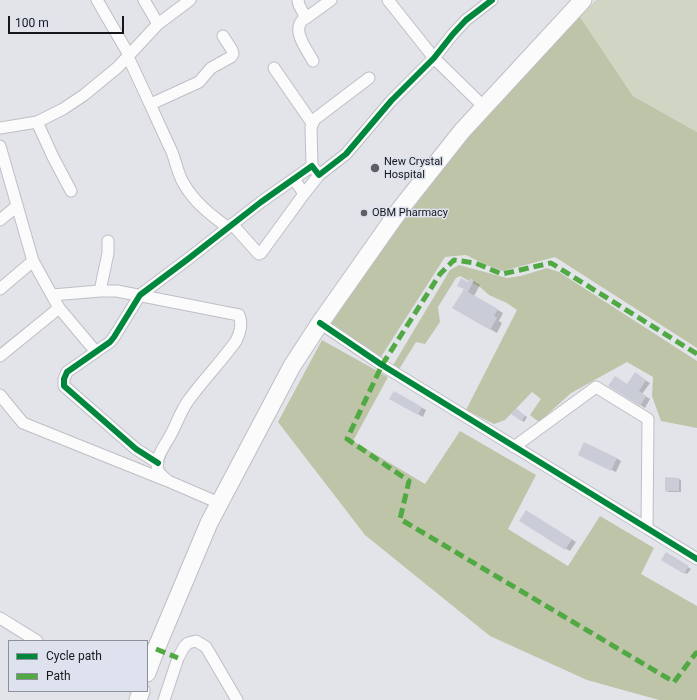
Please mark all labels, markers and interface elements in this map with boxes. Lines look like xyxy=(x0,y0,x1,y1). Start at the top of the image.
scale bar xyxy=(10,8,126,34)
text: 100 m xyxy=(15,16,49,30)
place label: New Crystal Hospital xyxy=(384,155,443,181)
marker: New Crystal Hospital xyxy=(369,162,381,174)
place label: OBM Pharmacy xyxy=(372,206,448,220)
marker: OBM Pharmacy xyxy=(359,208,369,218)
legend xyxy=(8,640,148,692)
text: Cycle path xyxy=(46,649,102,663)
text: Path xyxy=(46,669,71,683)

